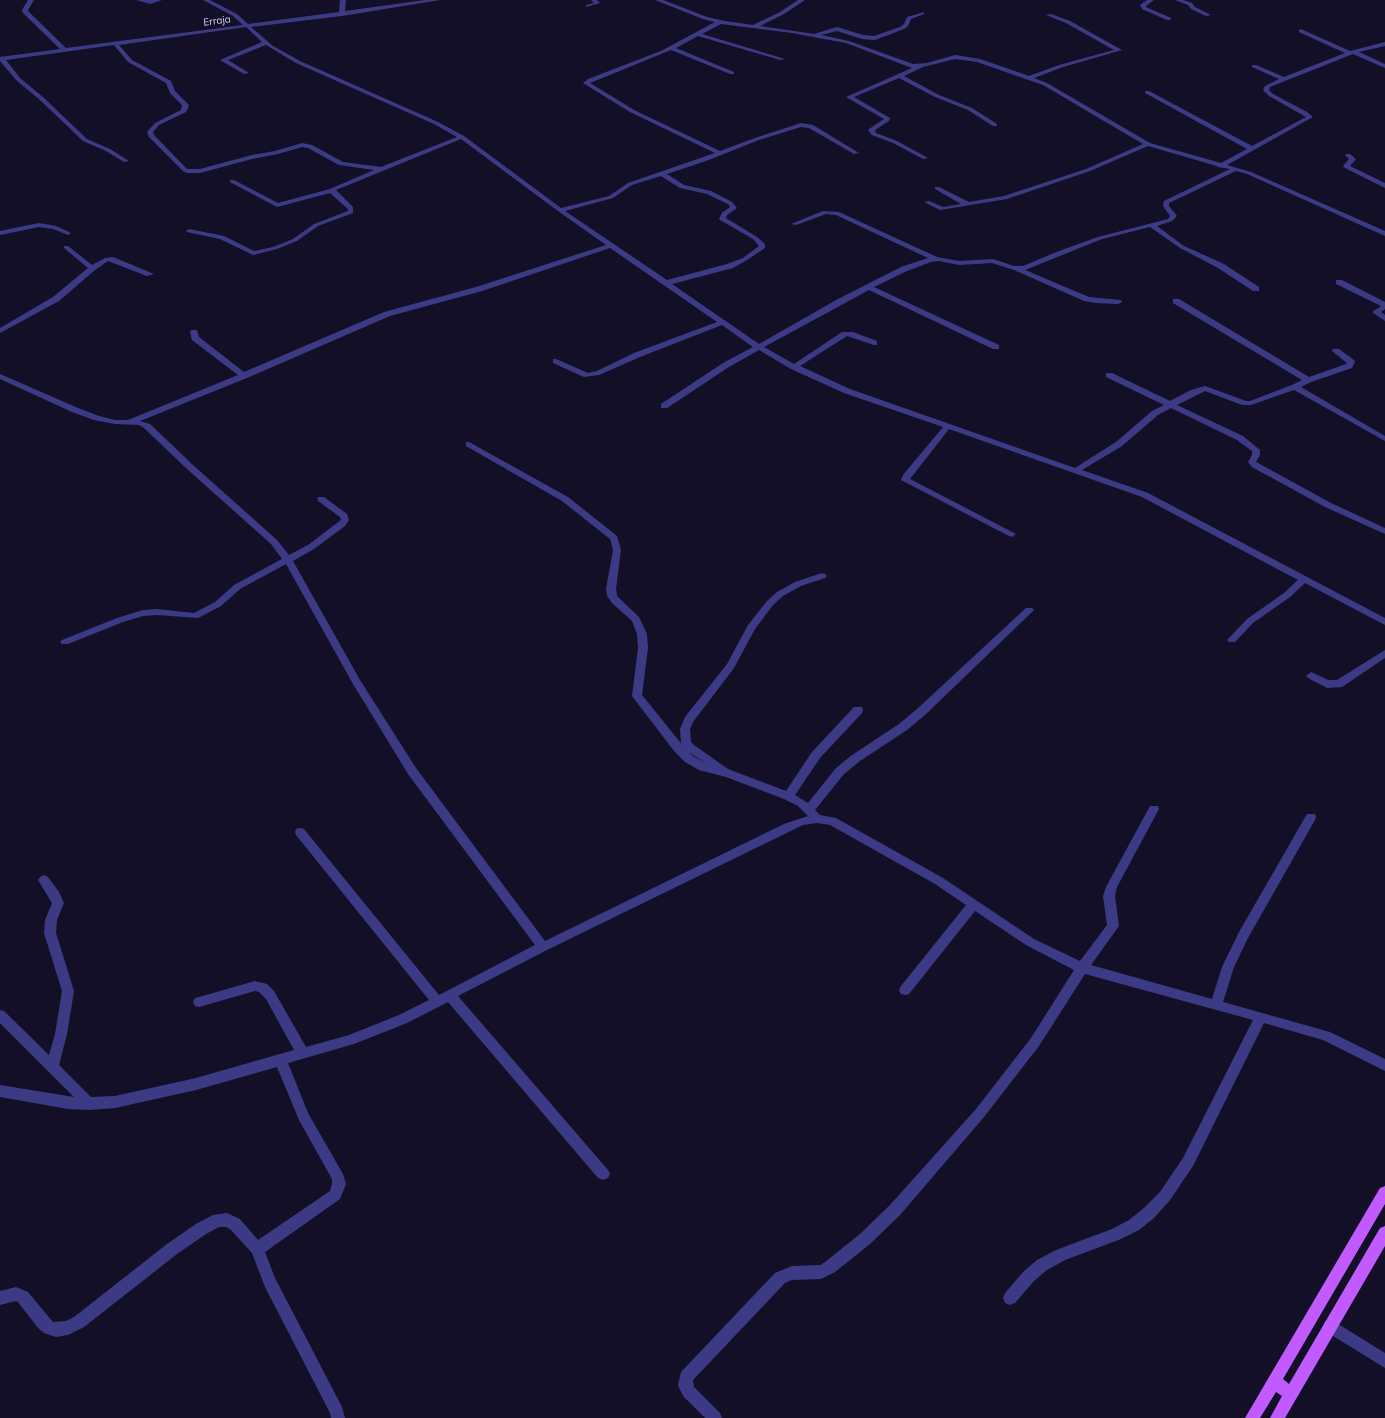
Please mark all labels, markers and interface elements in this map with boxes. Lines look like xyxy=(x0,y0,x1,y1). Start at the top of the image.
street label: Erraja xyxy=(203,13,231,29)

